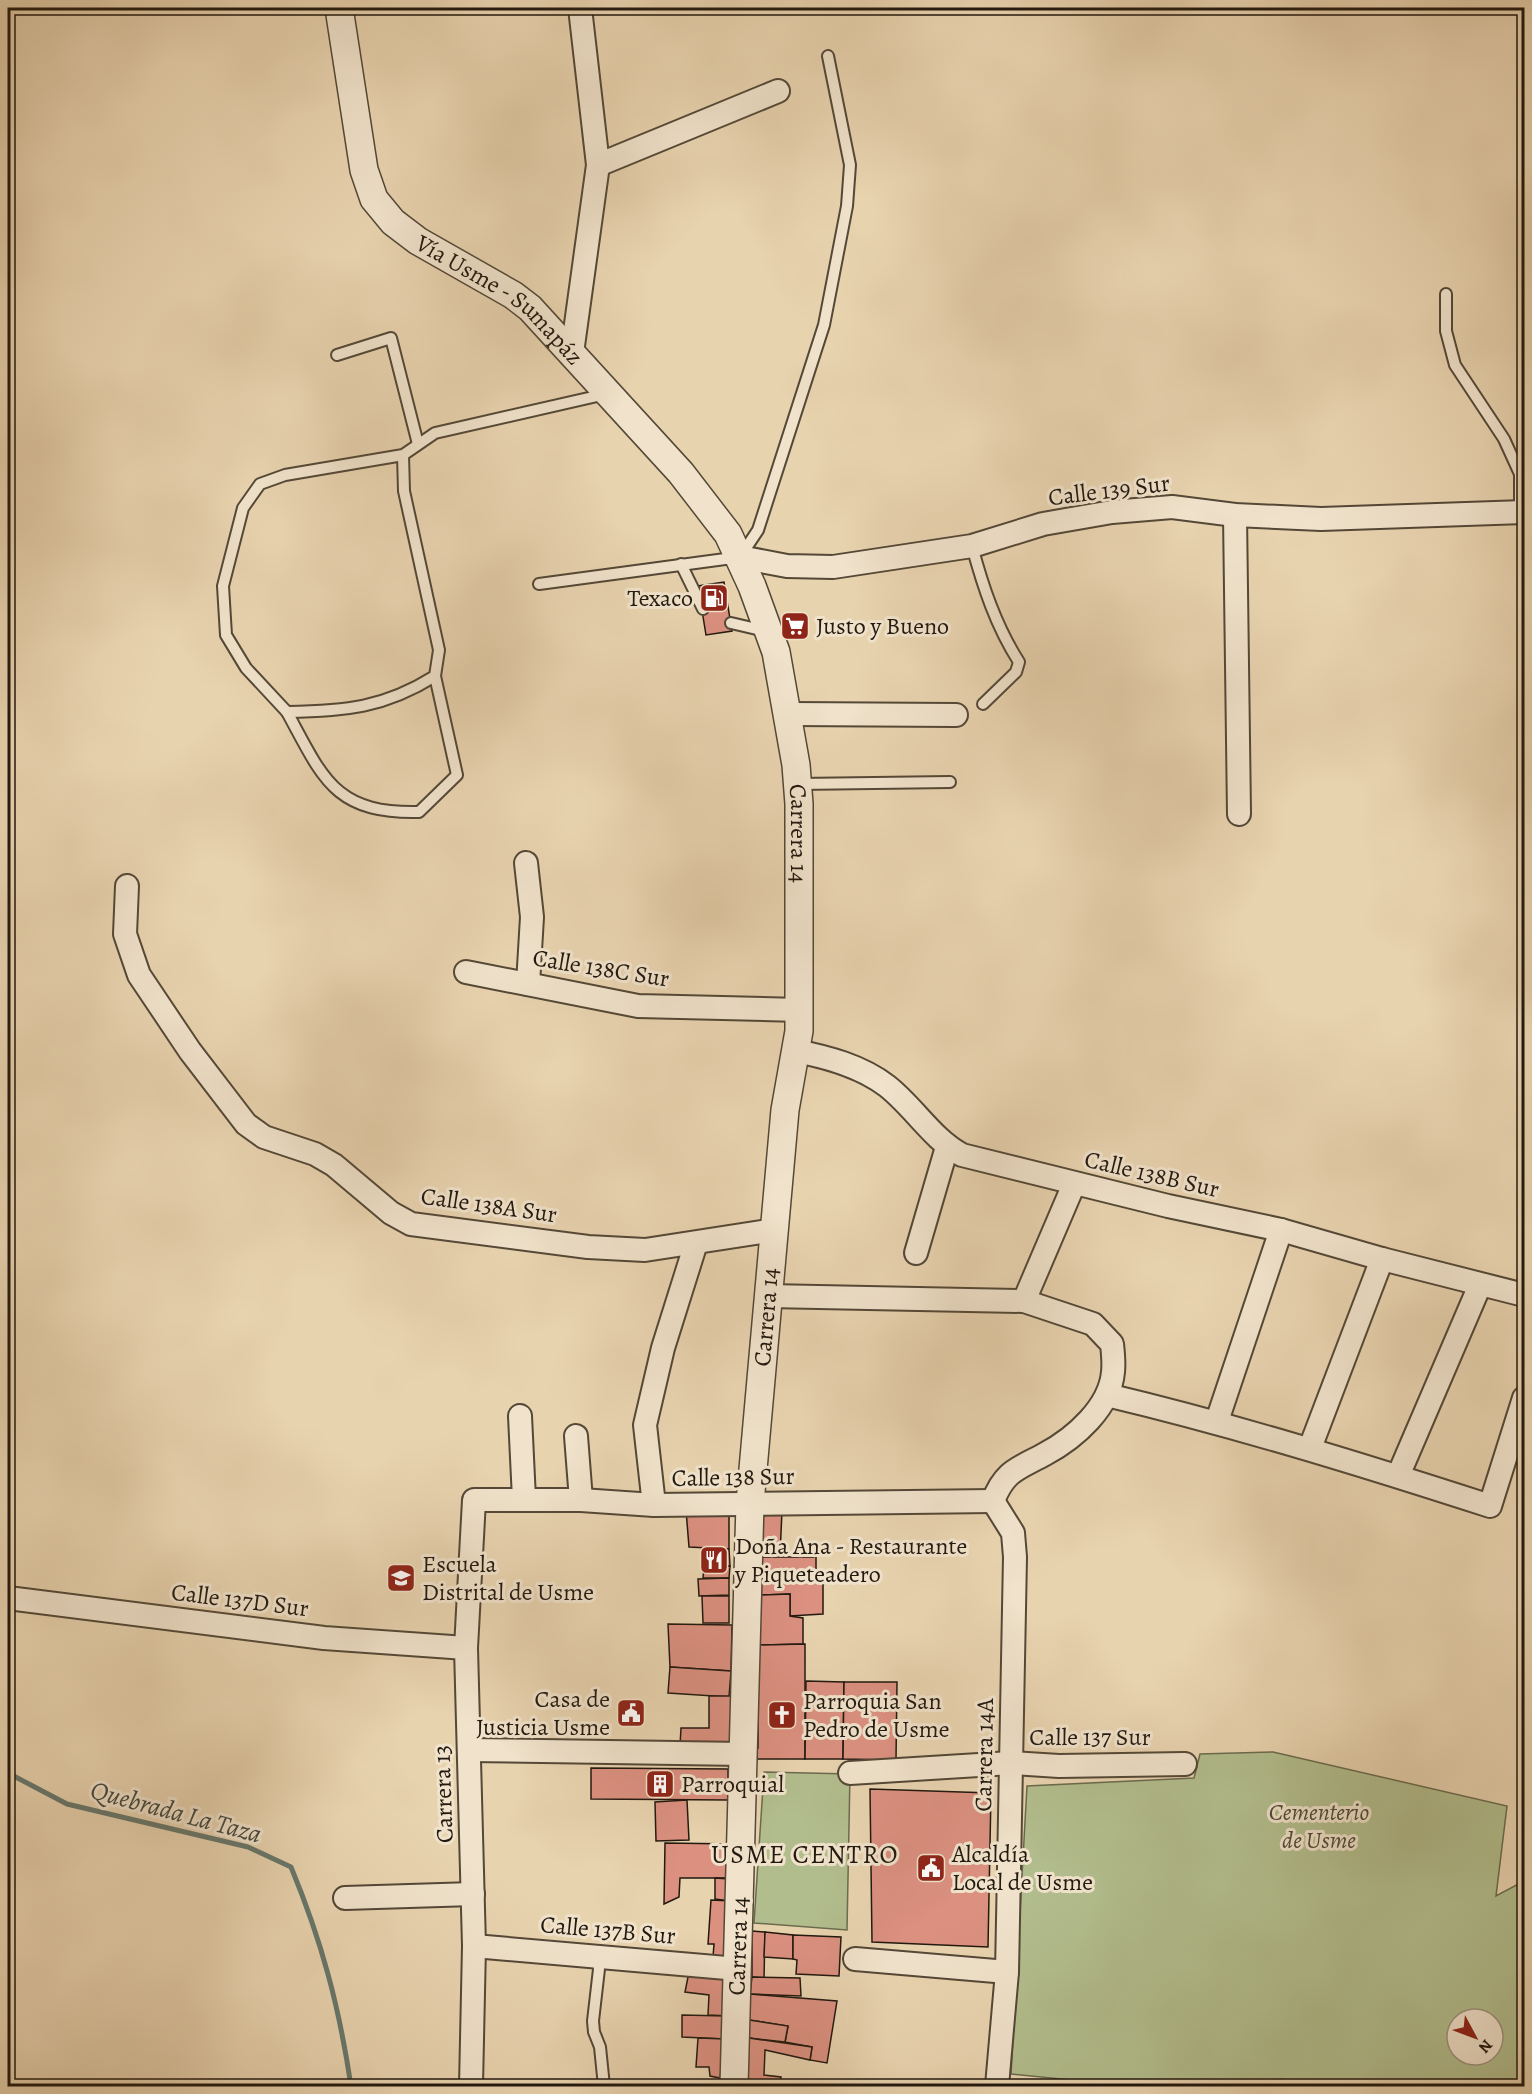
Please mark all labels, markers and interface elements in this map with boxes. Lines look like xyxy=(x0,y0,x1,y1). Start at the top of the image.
street label: Vía Usme - Sumapáz xyxy=(409,227,590,372)
street label: Calle 139 Sur xyxy=(1046,467,1172,513)
place label: Texaco xyxy=(627,582,693,614)
fuel station icon: Texaco xyxy=(698,582,730,614)
supermarket icon: Justo y Bueno xyxy=(779,610,811,642)
place label: Justo y Bueno xyxy=(816,610,949,642)
street label: Carrera 14 xyxy=(782,783,815,883)
street label: Calle 138C Sur xyxy=(530,941,672,995)
street label: Calle 138B Sur xyxy=(1082,1143,1222,1205)
street label: Calle 138A Sur xyxy=(419,1180,559,1230)
street label: Carrera 14 xyxy=(746,1266,786,1368)
street label: Calle 138 Sur xyxy=(671,1460,795,1494)
place label: Doña Ana - Restaurante y Piqueteadero xyxy=(734,1530,967,1590)
restaurant icon: Doña Ana - Restaurante y Piqueteadero xyxy=(698,1544,730,1576)
place label: Escuela Distrital de Usme xyxy=(422,1548,594,1608)
school or university icon: Escuela Distrital de Usme xyxy=(385,1562,417,1594)
street label: Calle 137D Sur xyxy=(169,1576,311,1624)
place label: Casa de Justicia Usme xyxy=(476,1683,610,1743)
place label: Parroquia San Pedro de Usme xyxy=(803,1685,950,1745)
public building icon: Casa de Justicia Usme xyxy=(615,1697,647,1729)
street label: Carrera 14A xyxy=(967,1697,1001,1812)
church icon: Parroquia San Pedro de Usme xyxy=(766,1699,798,1731)
street label: Calle 137 Sur xyxy=(1029,1721,1151,1753)
street label: Carrera 13 xyxy=(425,1744,461,1844)
building icon: Parroquial xyxy=(644,1768,676,1800)
place label: Parroquial xyxy=(681,1768,784,1800)
water label: Quebrada La Taza xyxy=(87,1772,265,1852)
park label: Cementerio de Usme xyxy=(1269,1796,1369,1856)
district label: USME CENTRO xyxy=(711,1837,899,1872)
place label: Alcaldía Local de Usme xyxy=(951,1838,1093,1898)
public building icon: Alcaldía Local de Usme xyxy=(915,1852,947,1884)
street label: Carrera 14 xyxy=(720,1896,756,1996)
street label: Calle 137B Sur xyxy=(539,1908,677,1952)
north arrow xyxy=(1445,2007,1505,2067)
text: N xyxy=(1473,2035,1498,2058)

